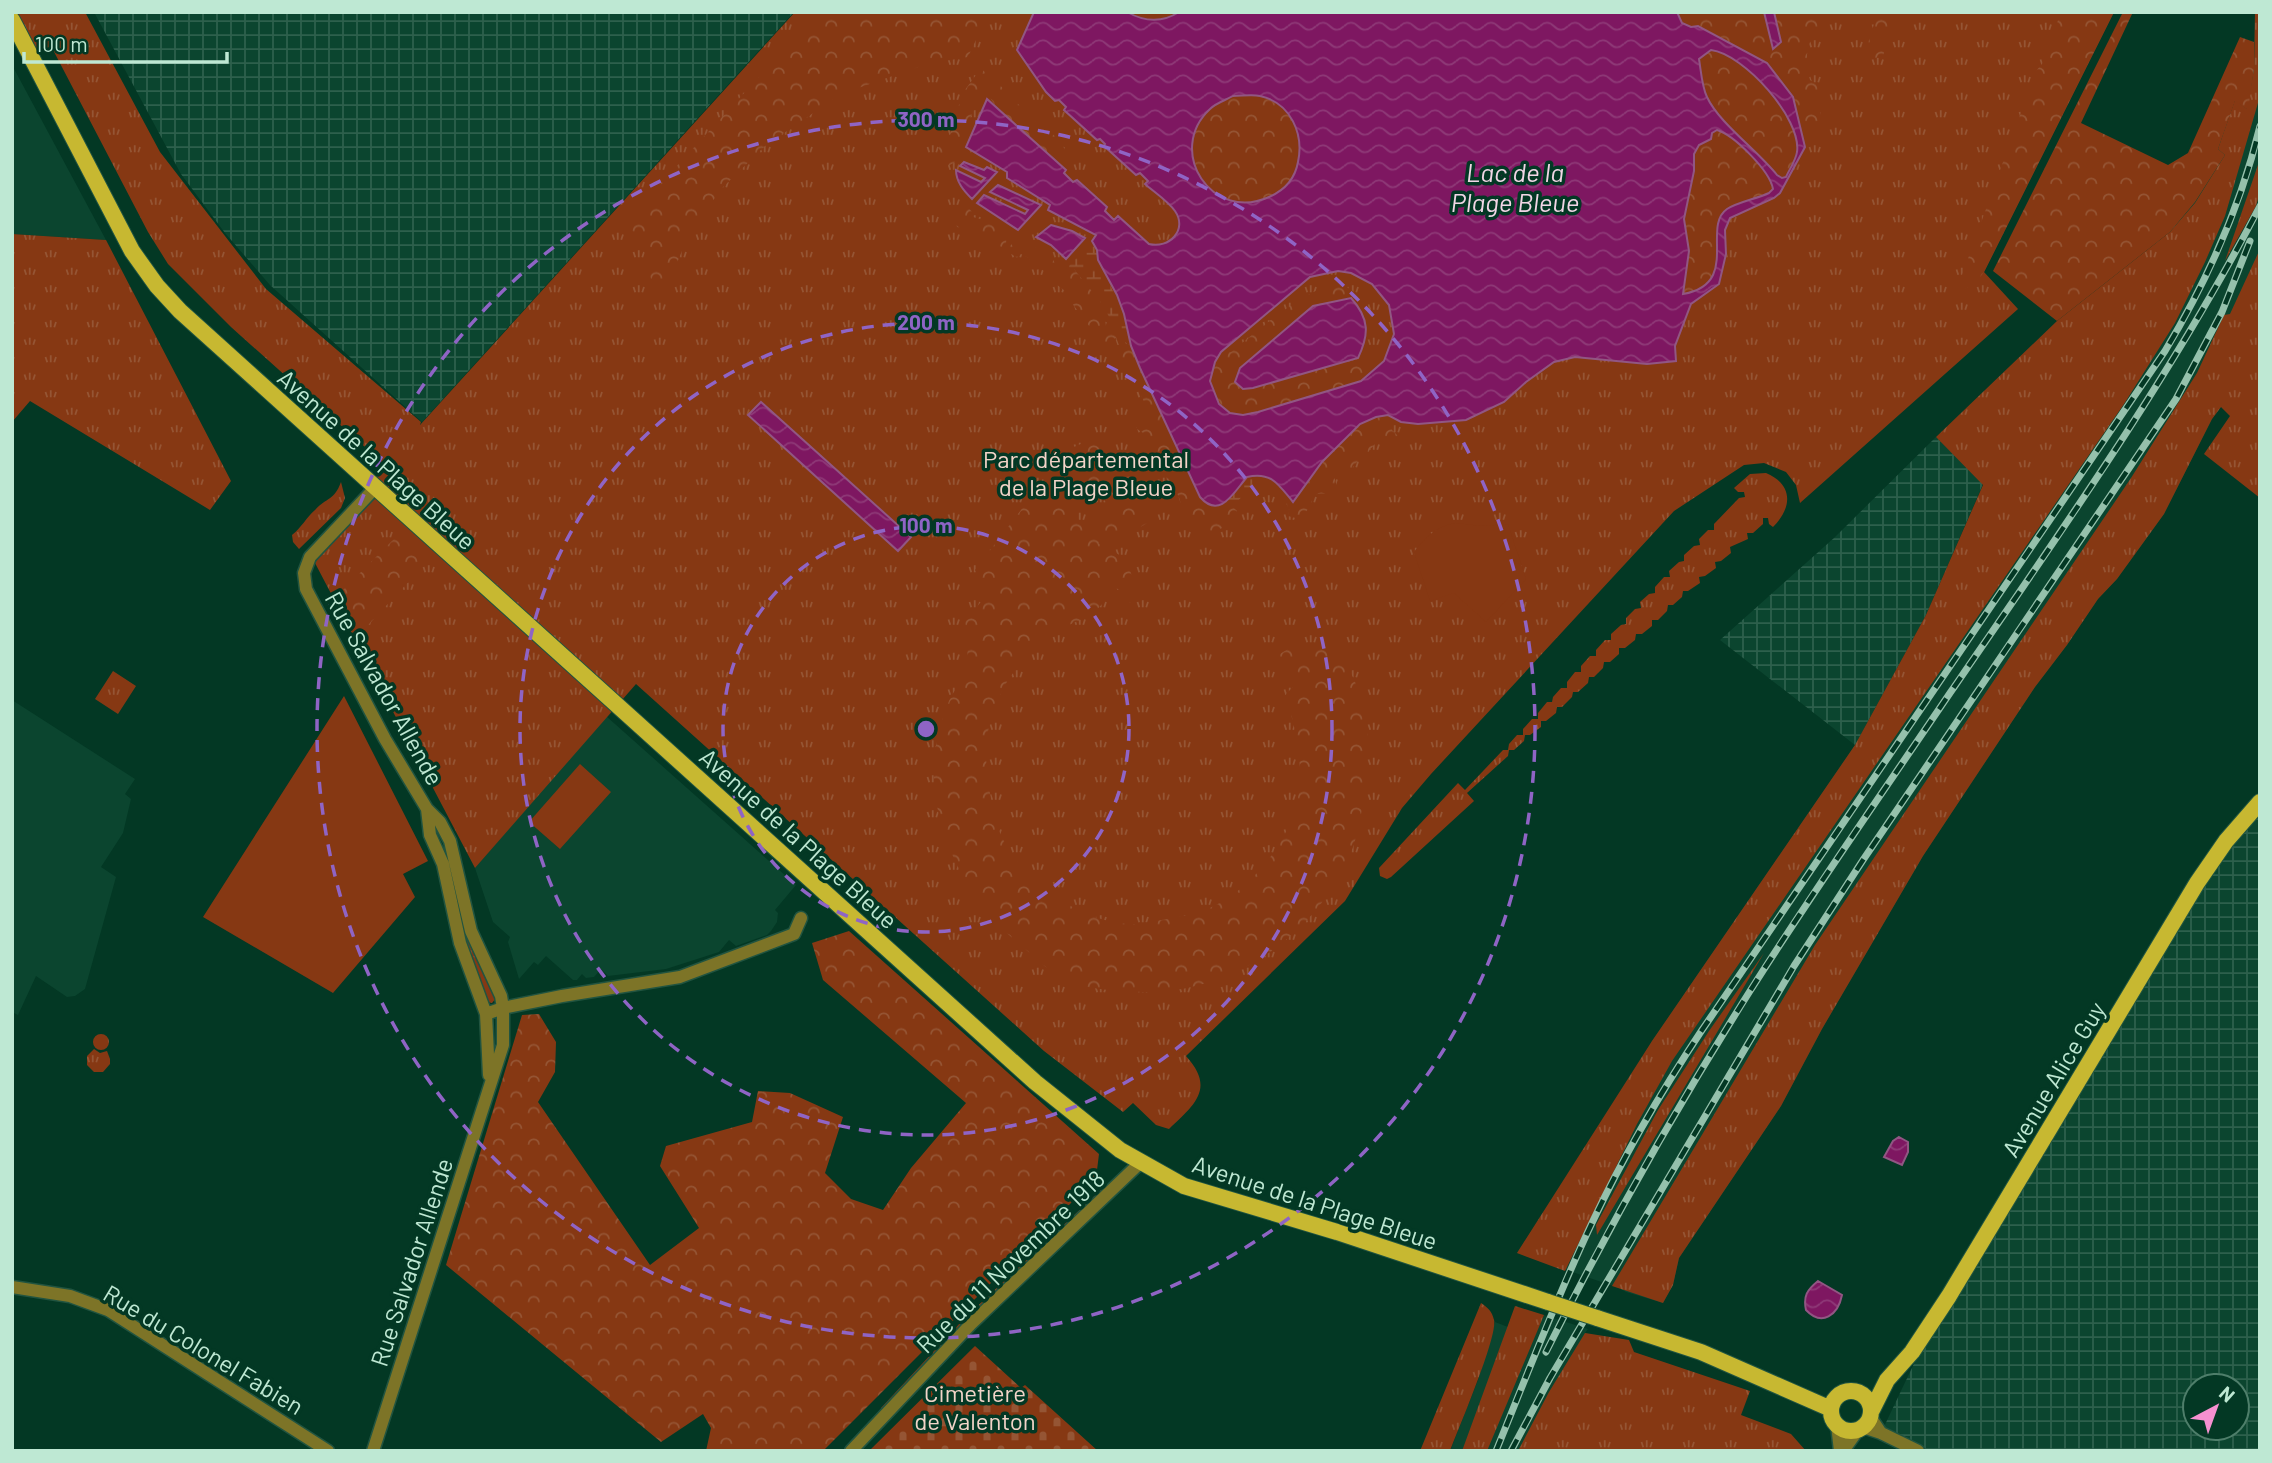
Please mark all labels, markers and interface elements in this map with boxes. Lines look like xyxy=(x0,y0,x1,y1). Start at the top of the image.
scale bar xyxy=(24,21,228,65)
text: 100 m xyxy=(35,31,88,56)
text: 300 m xyxy=(897,106,955,131)
water label: Lac de la Plage Bleue xyxy=(1451,156,1579,217)
text: 200 m xyxy=(897,309,955,334)
street label: Avenue de la Plage Bleue xyxy=(272,363,482,555)
park label: Parc départemental de la Plage Bleue xyxy=(983,444,1189,501)
text: 100 m xyxy=(899,512,953,537)
street label: Rue Salvador Allende xyxy=(320,586,450,790)
centre of rings xyxy=(914,717,938,741)
street label: Avenue de la Plage Bleue xyxy=(694,742,904,934)
street label: Avenue Alice Guy xyxy=(1995,996,2111,1162)
street label: Avenue de la Plage Bleue xyxy=(1189,1149,1441,1255)
street label: Rue Salvador Allende xyxy=(364,1154,458,1370)
street label: Rue du 11 Novembre 1918 xyxy=(910,1164,1110,1358)
street label: Rue du Colonel Fabien xyxy=(99,1278,309,1420)
north arrow xyxy=(2181,1372,2251,1442)
park label: Cimetière de Valenton xyxy=(914,1378,1036,1435)
text: N xyxy=(2215,1381,2240,1407)

